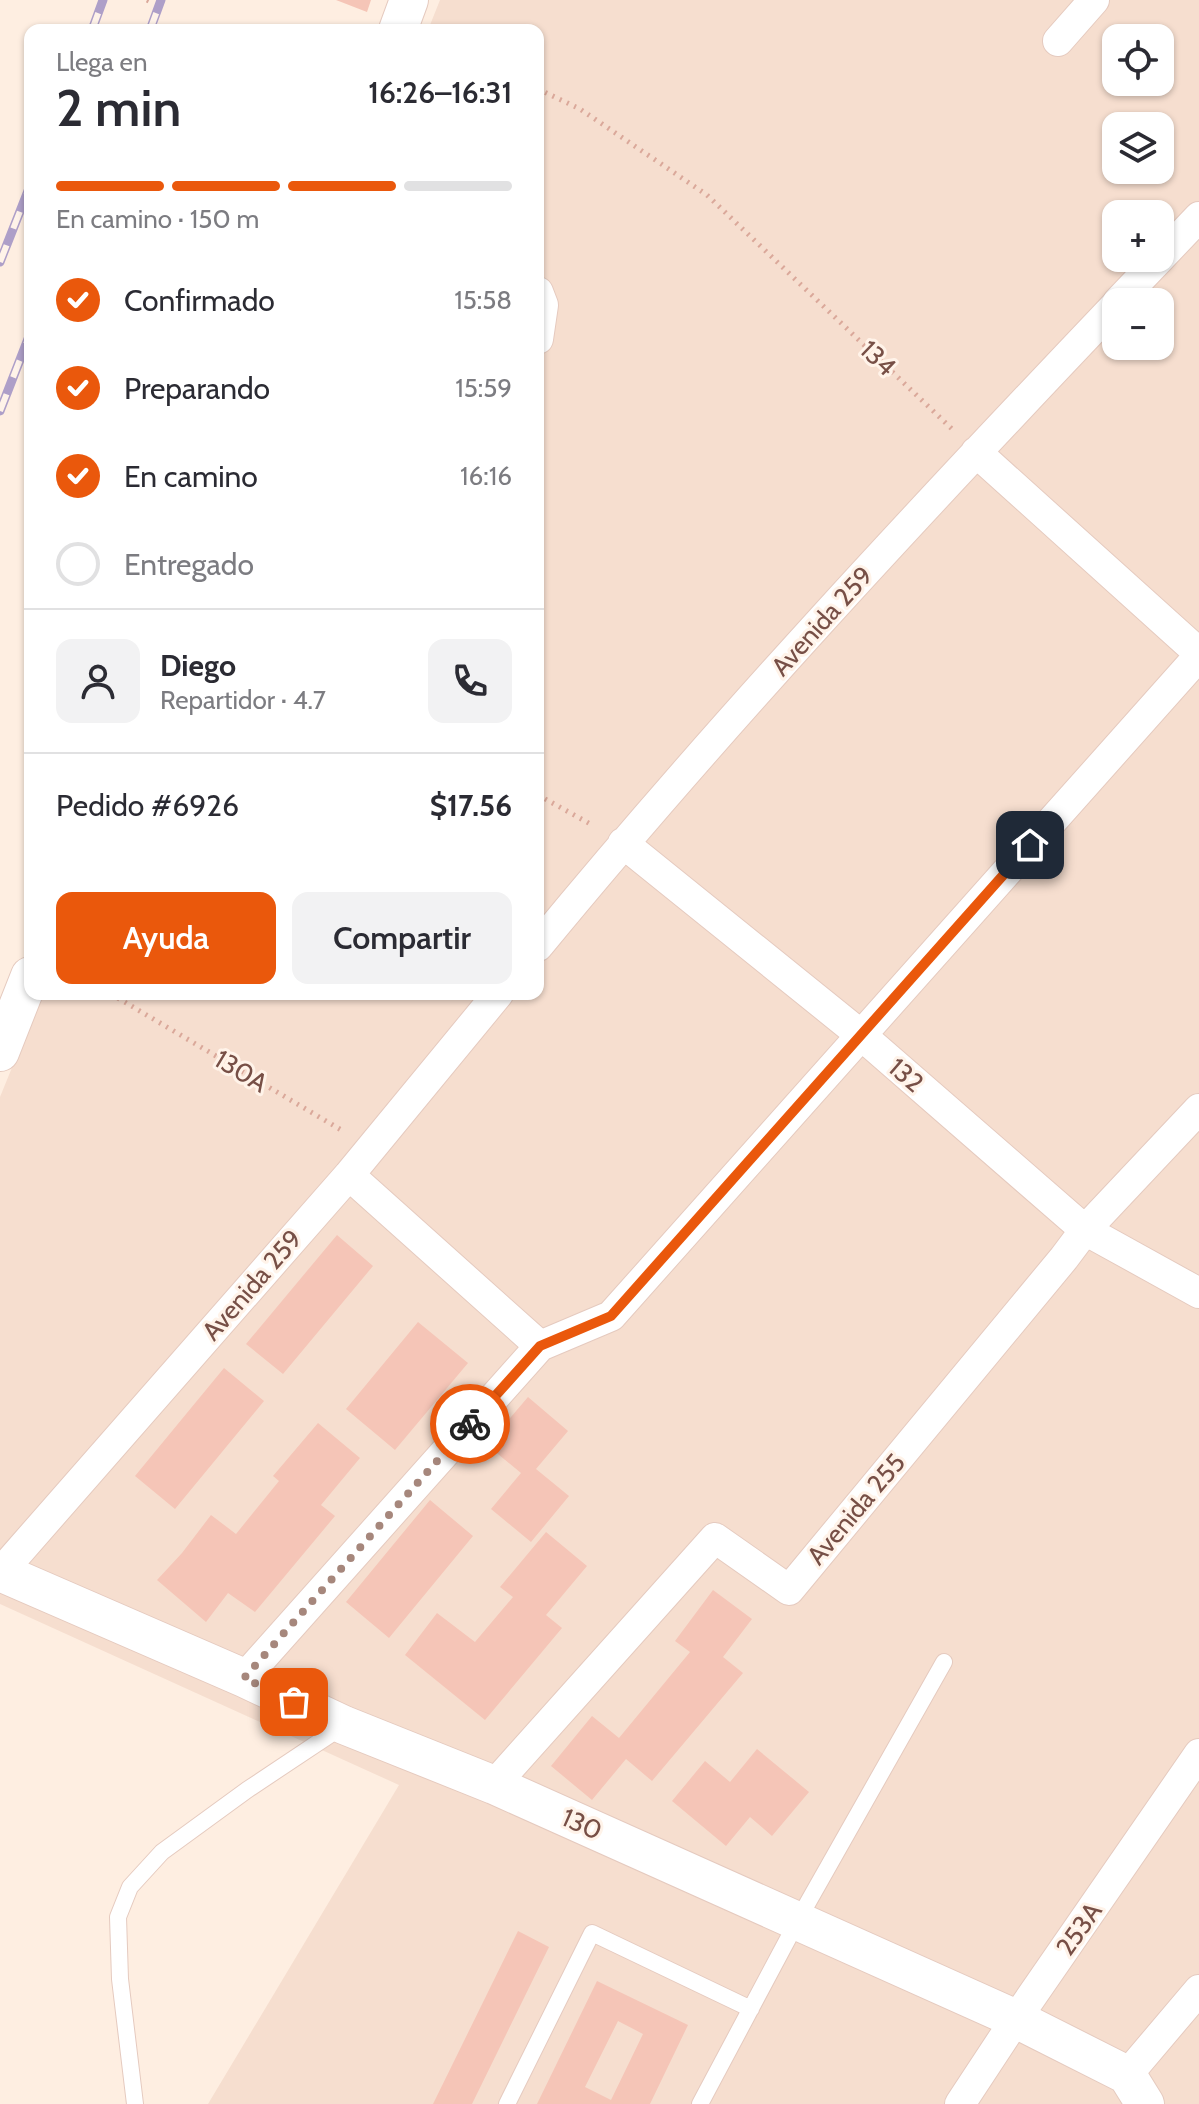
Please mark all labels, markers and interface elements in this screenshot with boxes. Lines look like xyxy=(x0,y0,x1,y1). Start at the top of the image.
map controls xyxy=(1102,24,1174,360)
button: locate xyxy=(1102,24,1174,96)
text: Llega en xyxy=(56,46,147,78)
text: 16:26–16:31 xyxy=(368,74,512,111)
text: 2 min xyxy=(56,76,181,139)
button: layers xyxy=(1102,112,1174,184)
button: + xyxy=(1102,200,1174,272)
text: En camino · 150 m xyxy=(56,203,259,235)
icon: check xyxy=(56,278,100,322)
text: Confirmado xyxy=(124,282,275,319)
text: 15:58 xyxy=(454,284,512,316)
button: − xyxy=(1102,288,1174,360)
street label: 134 xyxy=(853,333,903,383)
icon: check xyxy=(56,366,100,410)
text: Preparando xyxy=(124,370,270,407)
text: 15:59 xyxy=(455,372,512,404)
icon: check xyxy=(56,454,100,498)
text: En camino xyxy=(124,458,258,495)
text: 16:16 xyxy=(460,460,512,492)
text: Entregado xyxy=(124,546,254,583)
street label: Avenida 259 xyxy=(765,560,879,682)
button: person xyxy=(56,639,140,723)
button: phone xyxy=(428,639,512,723)
text: Diego xyxy=(160,647,236,684)
text: Repartidor · 4.7 xyxy=(160,684,326,716)
text: Pedido #6926 xyxy=(56,787,239,824)
text: $17.56 xyxy=(430,787,512,824)
pin xyxy=(996,811,1064,879)
icon: home xyxy=(1008,823,1052,867)
button: Ayuda xyxy=(56,892,276,984)
button: Compartir xyxy=(292,892,512,984)
street label: 130A xyxy=(209,1043,273,1099)
street label: 132 xyxy=(882,1051,930,1099)
street label: Avenida 259 xyxy=(195,1223,309,1347)
courier xyxy=(430,1384,510,1464)
icon: bike xyxy=(448,1402,492,1446)
street label: Avenida 255 xyxy=(800,1447,912,1571)
pin xyxy=(260,1668,328,1736)
icon: bag xyxy=(272,1680,316,1724)
street label: 130 xyxy=(557,1801,607,1847)
street label: 253A xyxy=(1049,1896,1109,1962)

